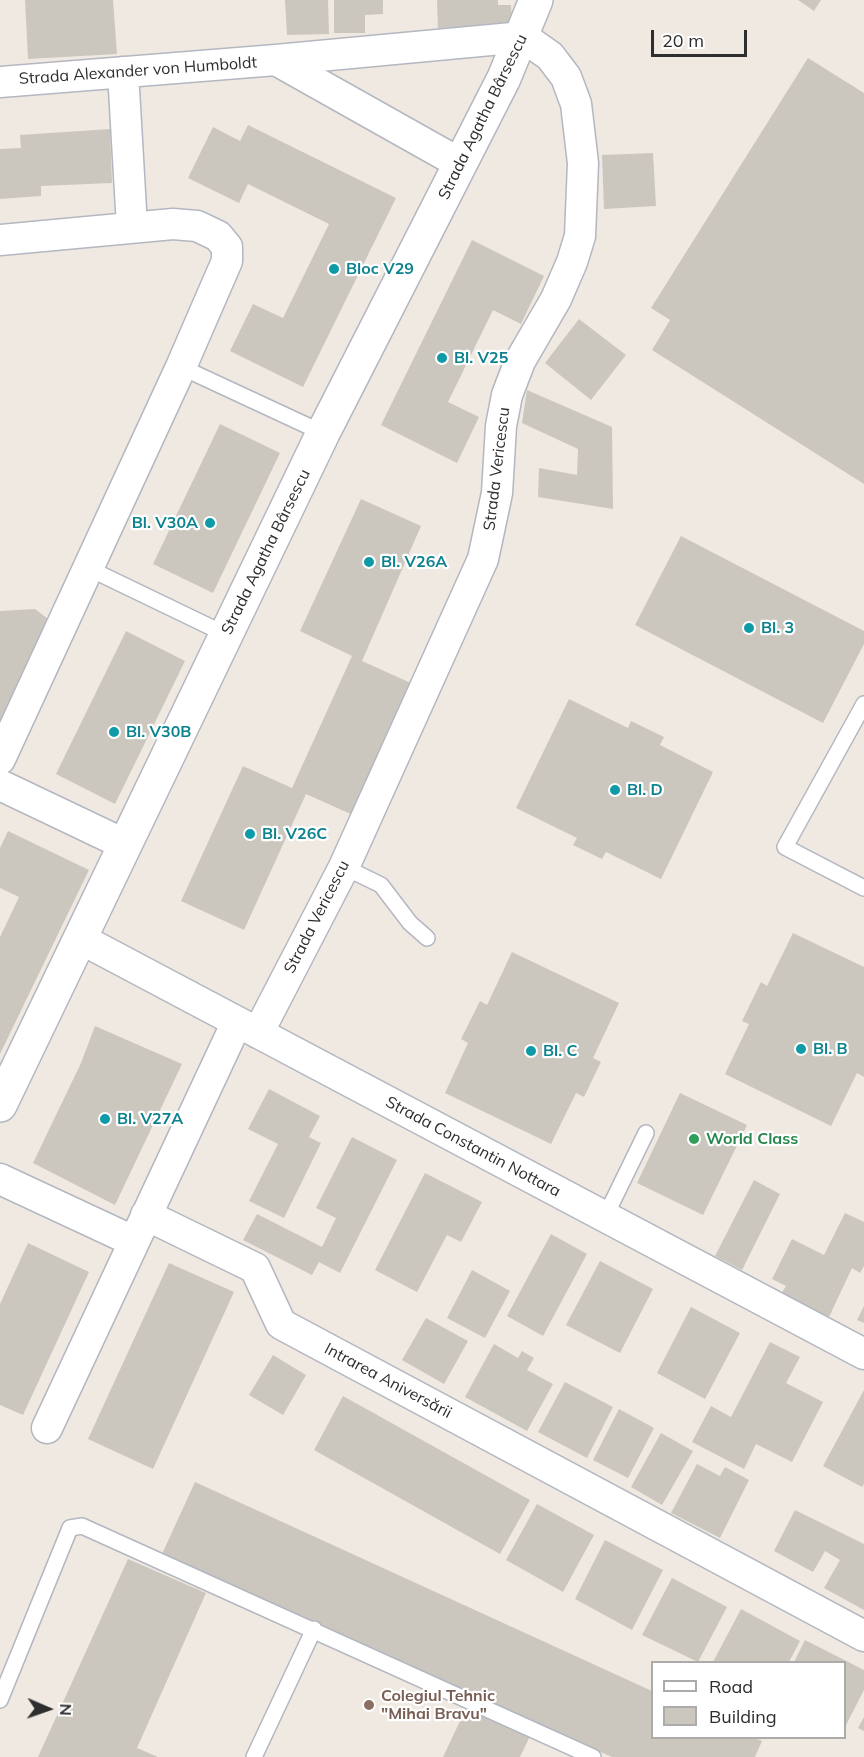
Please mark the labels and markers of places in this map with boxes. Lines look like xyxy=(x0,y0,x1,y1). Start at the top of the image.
place label: Bloc V29 xyxy=(346,259,414,279)
marker: Bloc V29 xyxy=(327,262,341,276)
place label: Bl. V25 xyxy=(454,348,508,368)
marker: Bl. V25 xyxy=(435,351,449,365)
place label: Bl. V30A xyxy=(132,513,198,533)
marker: Bl. V30A xyxy=(203,516,217,530)
place label: Bl. V26A xyxy=(381,552,447,572)
marker: Bl. V26A xyxy=(362,555,376,569)
place label: Bl. 3 xyxy=(761,618,794,638)
marker: Bl. 3 xyxy=(742,621,756,635)
place label: Bl. V30B xyxy=(126,722,191,742)
marker: Bl. V30B xyxy=(107,725,121,739)
place label: Bl. D xyxy=(627,780,663,800)
marker: Bl. D xyxy=(608,783,622,797)
place label: Bl. V26C xyxy=(262,824,327,844)
marker: Bl. V26C xyxy=(243,827,257,841)
place label: Bl. B xyxy=(813,1039,848,1059)
place label: Bl. C xyxy=(543,1041,578,1061)
marker: Bl. B xyxy=(794,1042,808,1056)
marker: Bl. C xyxy=(524,1044,538,1058)
place label: Bl. V27A xyxy=(117,1109,183,1129)
marker: Bl. V27A xyxy=(98,1112,112,1126)
place label: World Class xyxy=(706,1129,798,1149)
marker: World Class xyxy=(687,1132,701,1146)
place label: Colegiul Tehnic "Mihai Bravu" xyxy=(381,1686,495,1724)
marker: Colegiul Tehnic "Mihai Bravu" xyxy=(362,1698,376,1712)

